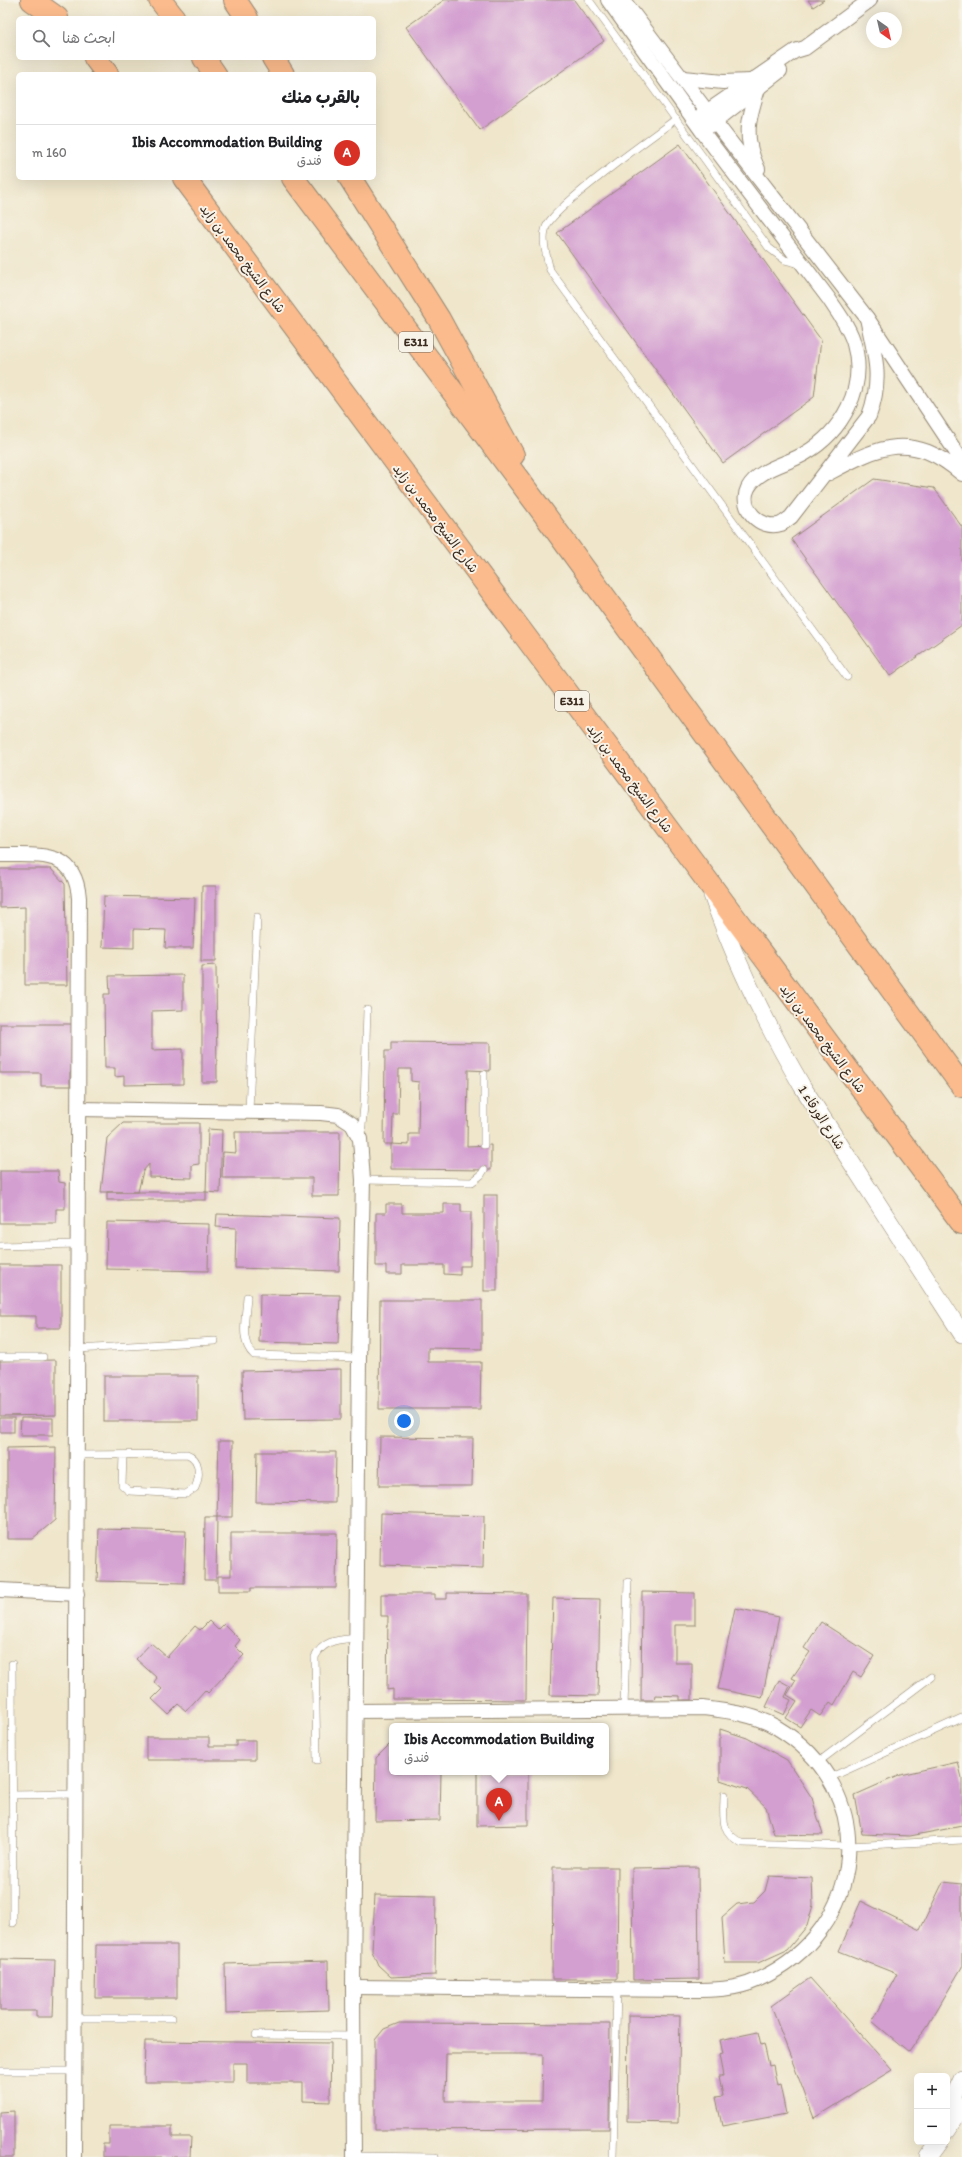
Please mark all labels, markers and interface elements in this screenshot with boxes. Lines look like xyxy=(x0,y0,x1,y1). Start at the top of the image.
north arrow xyxy=(866,12,902,48)
search box xyxy=(16,16,376,60)
icon: search xyxy=(30,27,52,49)
text: ابحث هنا xyxy=(62,29,116,47)
text: بالقرب منك xyxy=(282,87,360,107)
text: Ibis Accommodation Building xyxy=(132,133,322,151)
text: 160 m xyxy=(32,145,67,160)
text: A xyxy=(343,145,351,160)
text: فندق xyxy=(297,153,322,168)
street label: شارع الشيخ محمد بن زايد xyxy=(195,201,288,317)
road number: E311 xyxy=(399,332,433,352)
street label: شارع الشيخ محمد بن زايد xyxy=(388,461,481,577)
road number: E311 xyxy=(555,691,589,711)
street label: شارع الشيخ محمد بن زايد xyxy=(582,721,675,837)
street label: شارع الشيخ محمد بن زايد xyxy=(775,981,868,1097)
street label: شارع الورقاء 1 xyxy=(794,1082,848,1153)
your location xyxy=(394,1411,414,1431)
popup xyxy=(389,1723,609,1775)
text: Ibis Accommodation Building xyxy=(404,1730,594,1748)
text: فندق xyxy=(404,1750,429,1765)
pin: A xyxy=(486,1788,512,1821)
map controls xyxy=(914,2073,950,2145)
button: + xyxy=(914,2073,950,2109)
button: − xyxy=(914,2109,950,2145)

